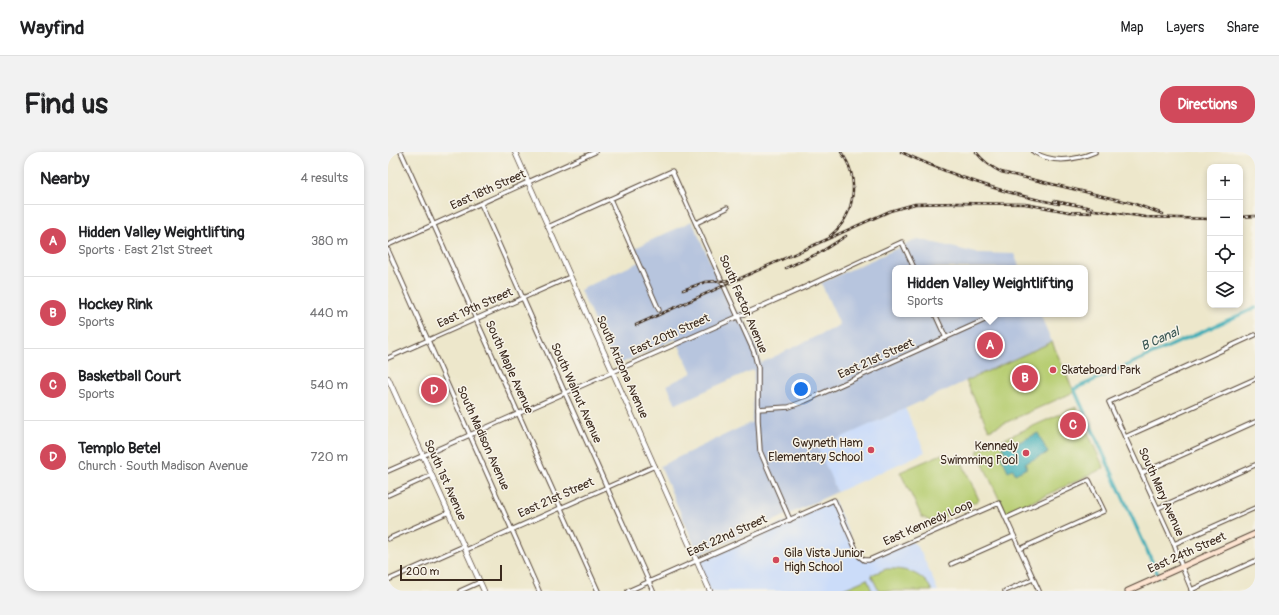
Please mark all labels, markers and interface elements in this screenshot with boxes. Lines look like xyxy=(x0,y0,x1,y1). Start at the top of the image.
text: Wayfind xyxy=(20,16,84,40)
text: Map xyxy=(1121,19,1144,36)
text: Layers xyxy=(1166,19,1204,36)
text: Share xyxy=(1226,19,1259,36)
button: Directions xyxy=(1160,86,1255,123)
text: Find us xyxy=(24,87,108,122)
map controls xyxy=(1207,164,1243,308)
button: + xyxy=(1207,164,1243,200)
street label: East 18th Street xyxy=(448,167,528,213)
text: Nearby xyxy=(40,168,89,189)
text: 4 results xyxy=(301,170,348,186)
button: − xyxy=(1207,200,1243,236)
text: Hidden Valley Weightlifting xyxy=(78,223,245,242)
text: A xyxy=(49,233,57,249)
text: 380 m xyxy=(311,233,348,249)
button: locate xyxy=(1207,236,1243,272)
text: Sports · East 21st Street xyxy=(78,242,212,258)
street label: South Factor Avenue xyxy=(715,252,771,356)
popup xyxy=(892,265,1088,317)
button: layers xyxy=(1207,272,1243,308)
text: Hidden Valley Weightlifting xyxy=(907,274,1073,293)
street label: East 19th Street xyxy=(435,285,515,331)
text: Sports xyxy=(907,293,943,309)
text: Hockey Rink xyxy=(78,295,152,314)
text: B xyxy=(49,305,57,321)
text: 440 m xyxy=(310,305,348,321)
street label: East 20th Street xyxy=(628,311,712,359)
street label: South Arizona Avenue xyxy=(593,313,651,421)
text: Sports xyxy=(78,314,114,330)
street label: South Maple Avenue xyxy=(482,318,536,416)
water label: B Canal xyxy=(1138,323,1183,355)
pin: A xyxy=(977,330,1003,360)
street label: East 21st Street xyxy=(836,336,916,382)
street label: South Walnut Avenue xyxy=(547,340,605,446)
pin: B xyxy=(1012,363,1038,393)
place label: Skateboard Park xyxy=(1061,363,1140,378)
marker: Skateboard Park xyxy=(1048,365,1058,375)
text: Basketball Court xyxy=(78,367,181,386)
pin: D xyxy=(421,375,447,405)
text: C xyxy=(49,377,57,393)
text: 540 m xyxy=(310,377,348,393)
your location xyxy=(791,379,811,399)
street label: South Madison Avenue xyxy=(453,383,513,493)
text: Sports xyxy=(78,386,114,402)
pin: C xyxy=(1060,410,1086,440)
place label: Gwyneth Ham Elementary School xyxy=(768,436,863,465)
street label: South 1st Avenue xyxy=(420,437,470,523)
text: Templo Betel xyxy=(78,439,161,458)
place label: Kennedy Swimming Pool xyxy=(940,439,1018,468)
marker: Gwyneth Ham Elementary School xyxy=(866,445,876,455)
street label: South Mary Avenue xyxy=(1135,445,1187,539)
marker: Kennedy Swimming Pool xyxy=(1021,448,1031,458)
text: D xyxy=(49,449,57,465)
text: 720 m xyxy=(311,449,348,465)
text: Church · South Madison Avenue xyxy=(78,458,248,474)
street label: East 21st Street xyxy=(516,475,596,521)
street label: East Kennedy Loop xyxy=(881,496,975,549)
street label: East 22nd Street xyxy=(685,512,769,560)
street label: East 24th Street xyxy=(1146,529,1229,577)
place label: Gila Vista Junior High School xyxy=(784,546,865,575)
marker: Gila Vista Junior High School xyxy=(771,555,781,565)
scale bar xyxy=(400,563,502,582)
text: 200 m xyxy=(406,565,439,578)

